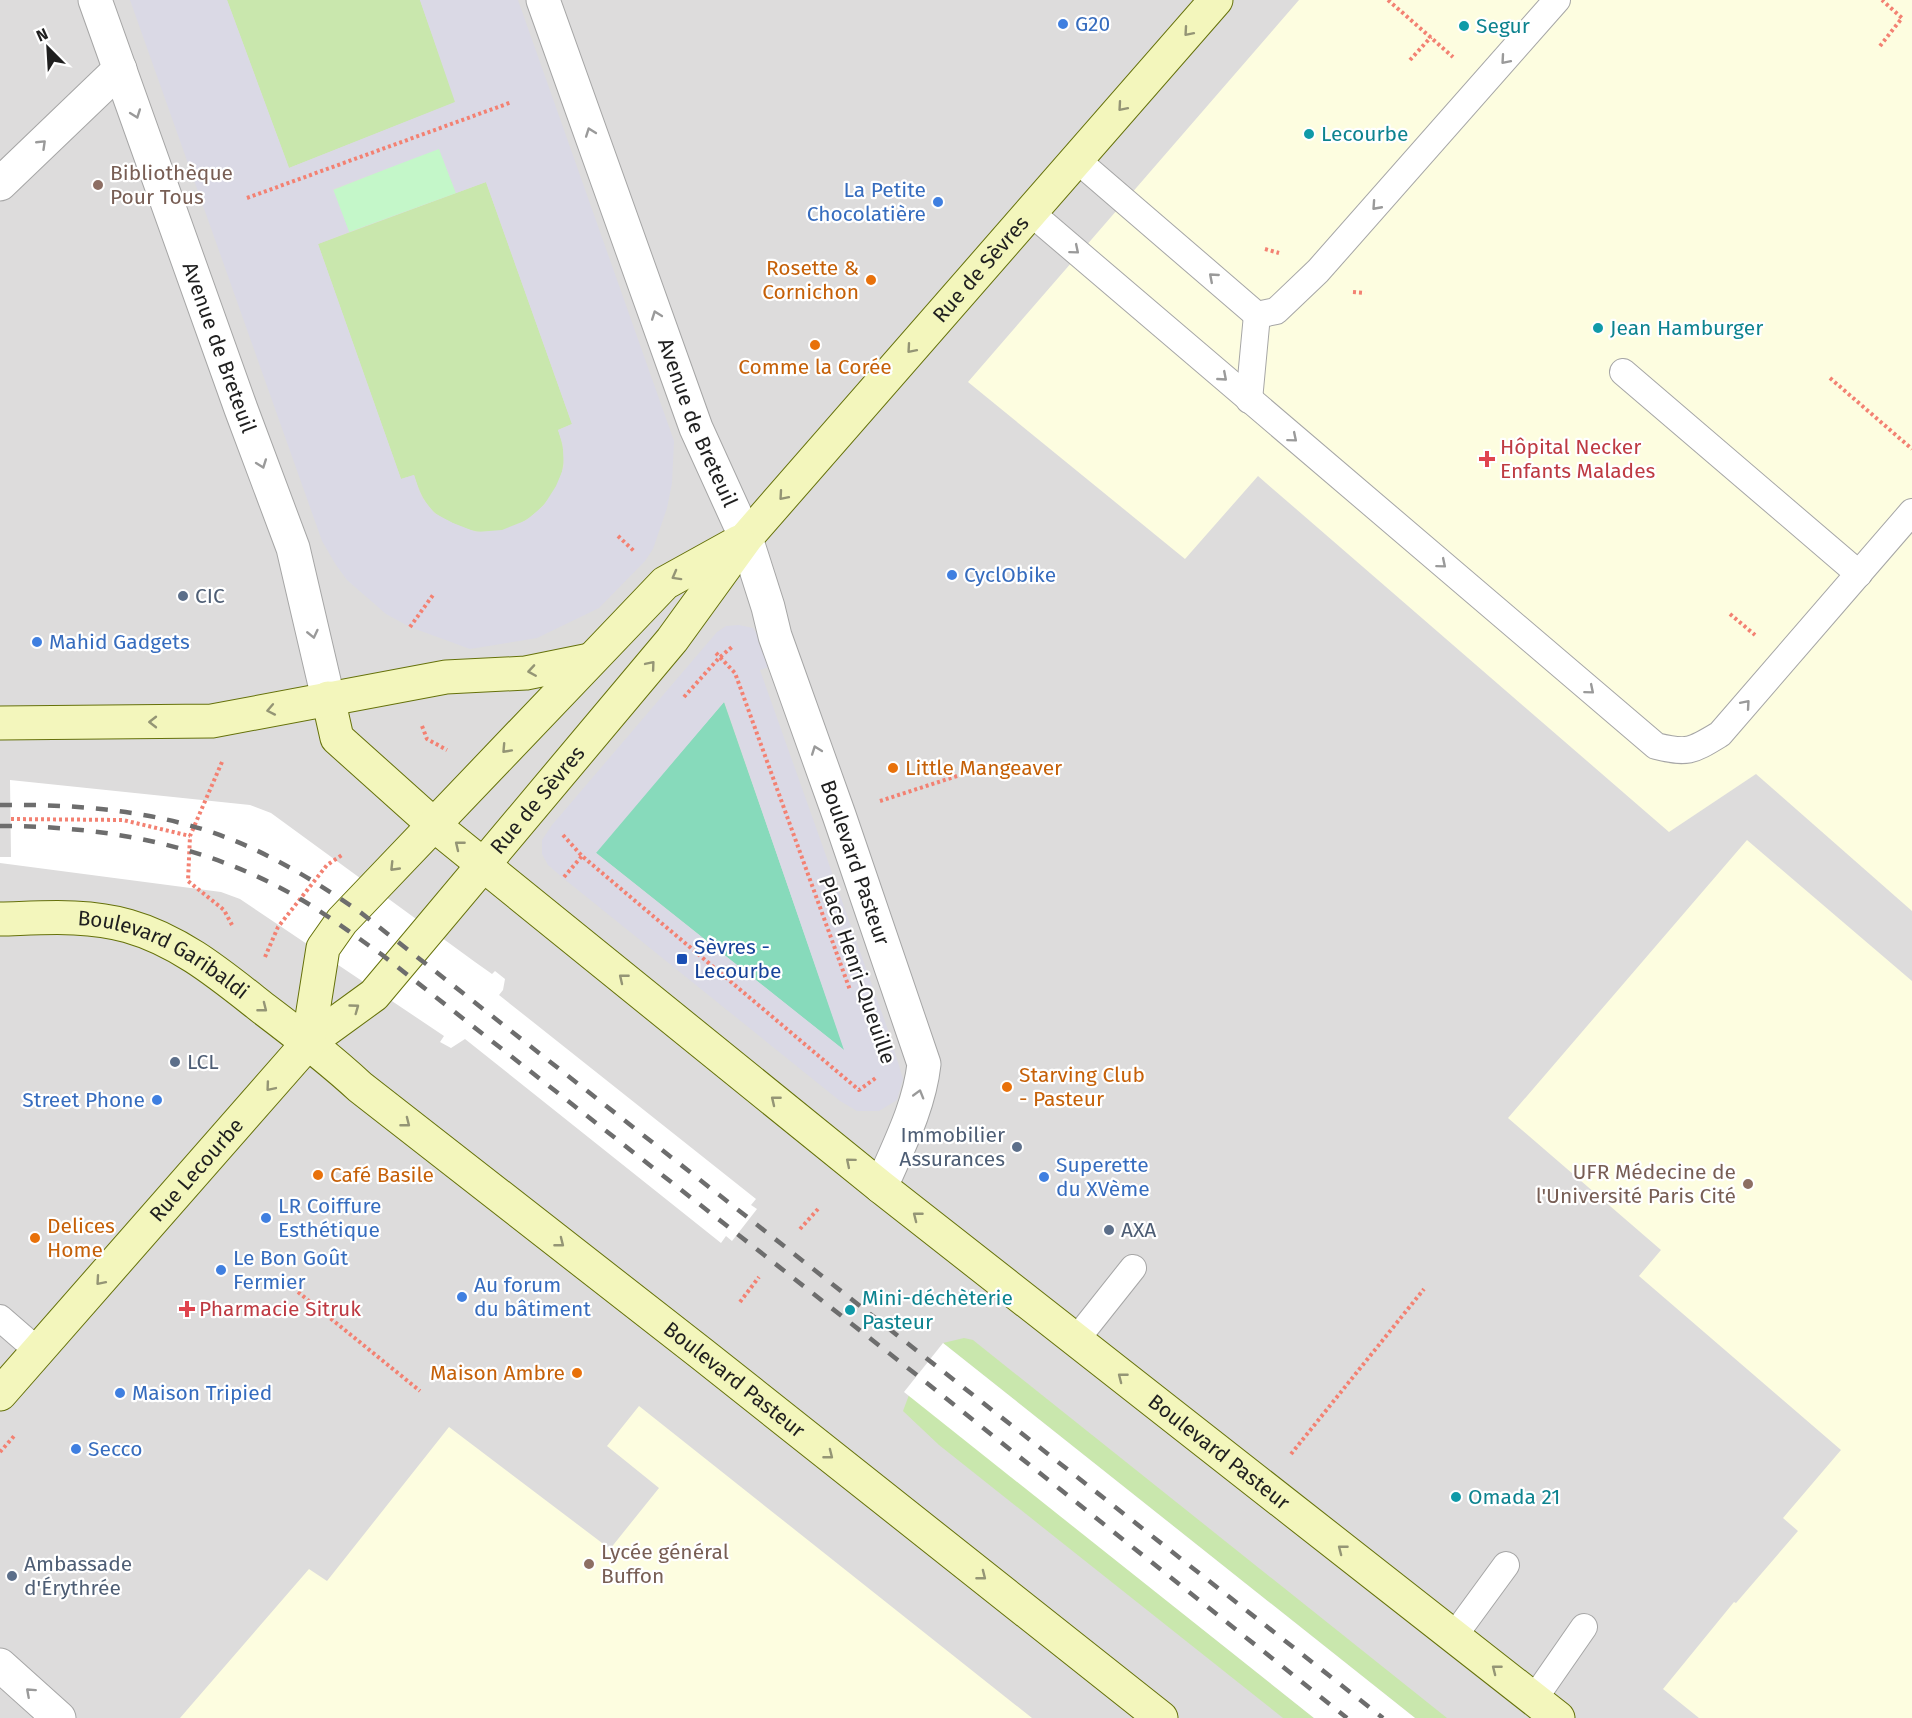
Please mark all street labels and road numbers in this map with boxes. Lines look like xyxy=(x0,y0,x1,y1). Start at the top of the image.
street label: Rue de Sèvres xyxy=(927,210,1035,328)
street label: Avenue de Breteuil xyxy=(177,259,262,437)
street label: Avenue de Breteuil xyxy=(652,335,743,511)
street label: Rue de Sèvres xyxy=(485,741,591,860)
street label: Boulevard Pasteur xyxy=(815,777,895,949)
street label: Place Henri-Queuille xyxy=(813,873,901,1067)
street label: Boulevard Garibaldi xyxy=(77,905,254,1005)
street label: Rue Lecourbe xyxy=(144,1113,249,1227)
street label: Boulevard Pasteur xyxy=(658,1316,810,1444)
street label: Boulevard Pasteur xyxy=(1143,1388,1295,1516)

